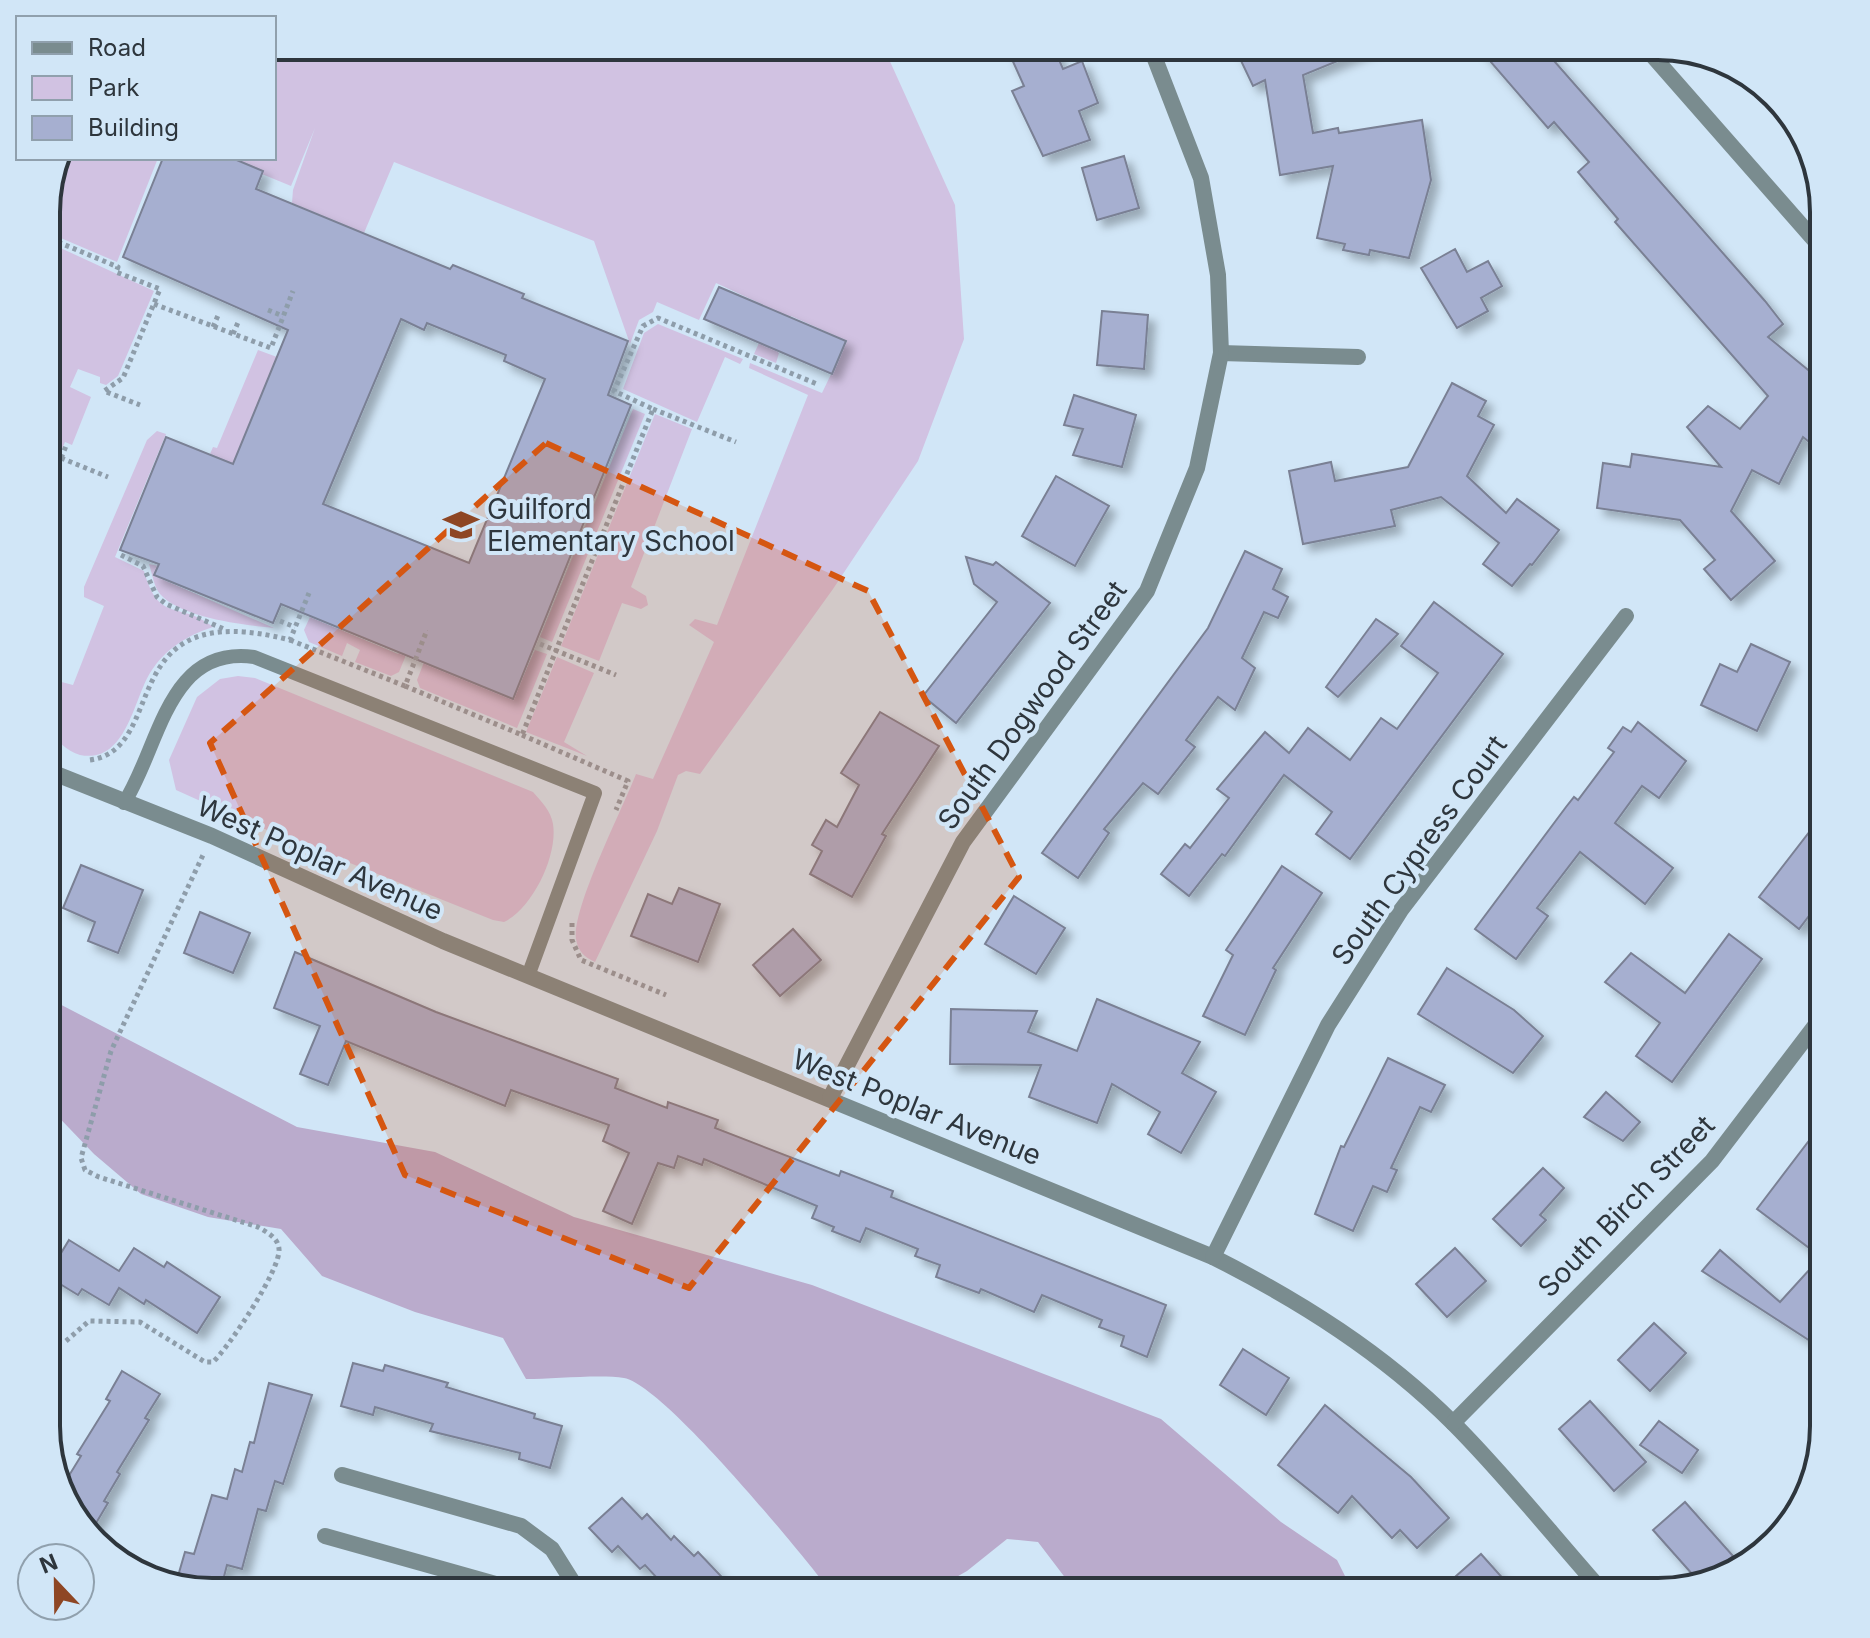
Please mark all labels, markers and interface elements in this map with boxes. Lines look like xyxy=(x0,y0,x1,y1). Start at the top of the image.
legend xyxy=(16,16,276,160)
text: Road xyxy=(88,33,146,62)
text: Park xyxy=(88,73,139,102)
text: Building xyxy=(88,113,179,142)
place label: Guilford Elementary School xyxy=(487,492,735,558)
school or university icon: Guilford Elementary School xyxy=(442,506,480,544)
street label: South Dogwood Street xyxy=(930,574,1134,836)
street label: South Cypress Court xyxy=(1324,728,1514,972)
street label: West Poplar Avenue xyxy=(192,789,448,927)
street label: West Poplar Avenue xyxy=(788,1042,1046,1172)
street label: South Birch Street xyxy=(1531,1108,1721,1304)
north arrow xyxy=(16,1542,96,1622)
text: N xyxy=(36,1548,61,1579)

